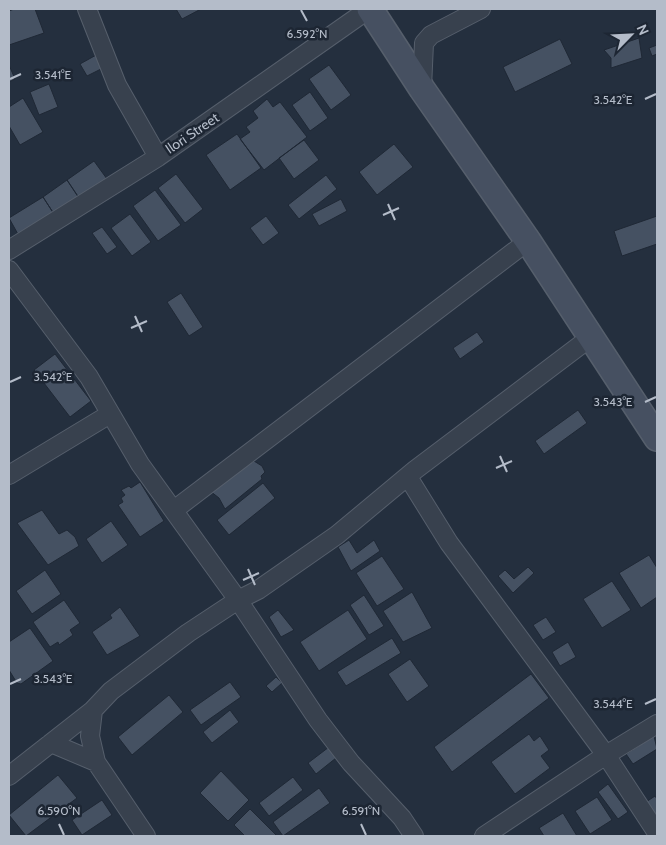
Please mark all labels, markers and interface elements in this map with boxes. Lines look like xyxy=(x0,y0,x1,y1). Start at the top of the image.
north arrow xyxy=(606,10,656,60)
text: N xyxy=(633,22,653,38)
text: 6.592°N xyxy=(287,26,327,41)
text: 3.541°E xyxy=(35,67,72,82)
text: 3.542°E xyxy=(594,92,633,107)
street label: Ilori Street xyxy=(162,108,223,157)
text: 3.542°E xyxy=(34,369,73,384)
text: 3.543°E xyxy=(593,394,633,409)
text: 3.543°E xyxy=(33,671,73,686)
text: 3.544°E xyxy=(593,696,633,711)
text: 6.590°N xyxy=(38,803,80,818)
text: 6.591°N xyxy=(342,803,380,818)

